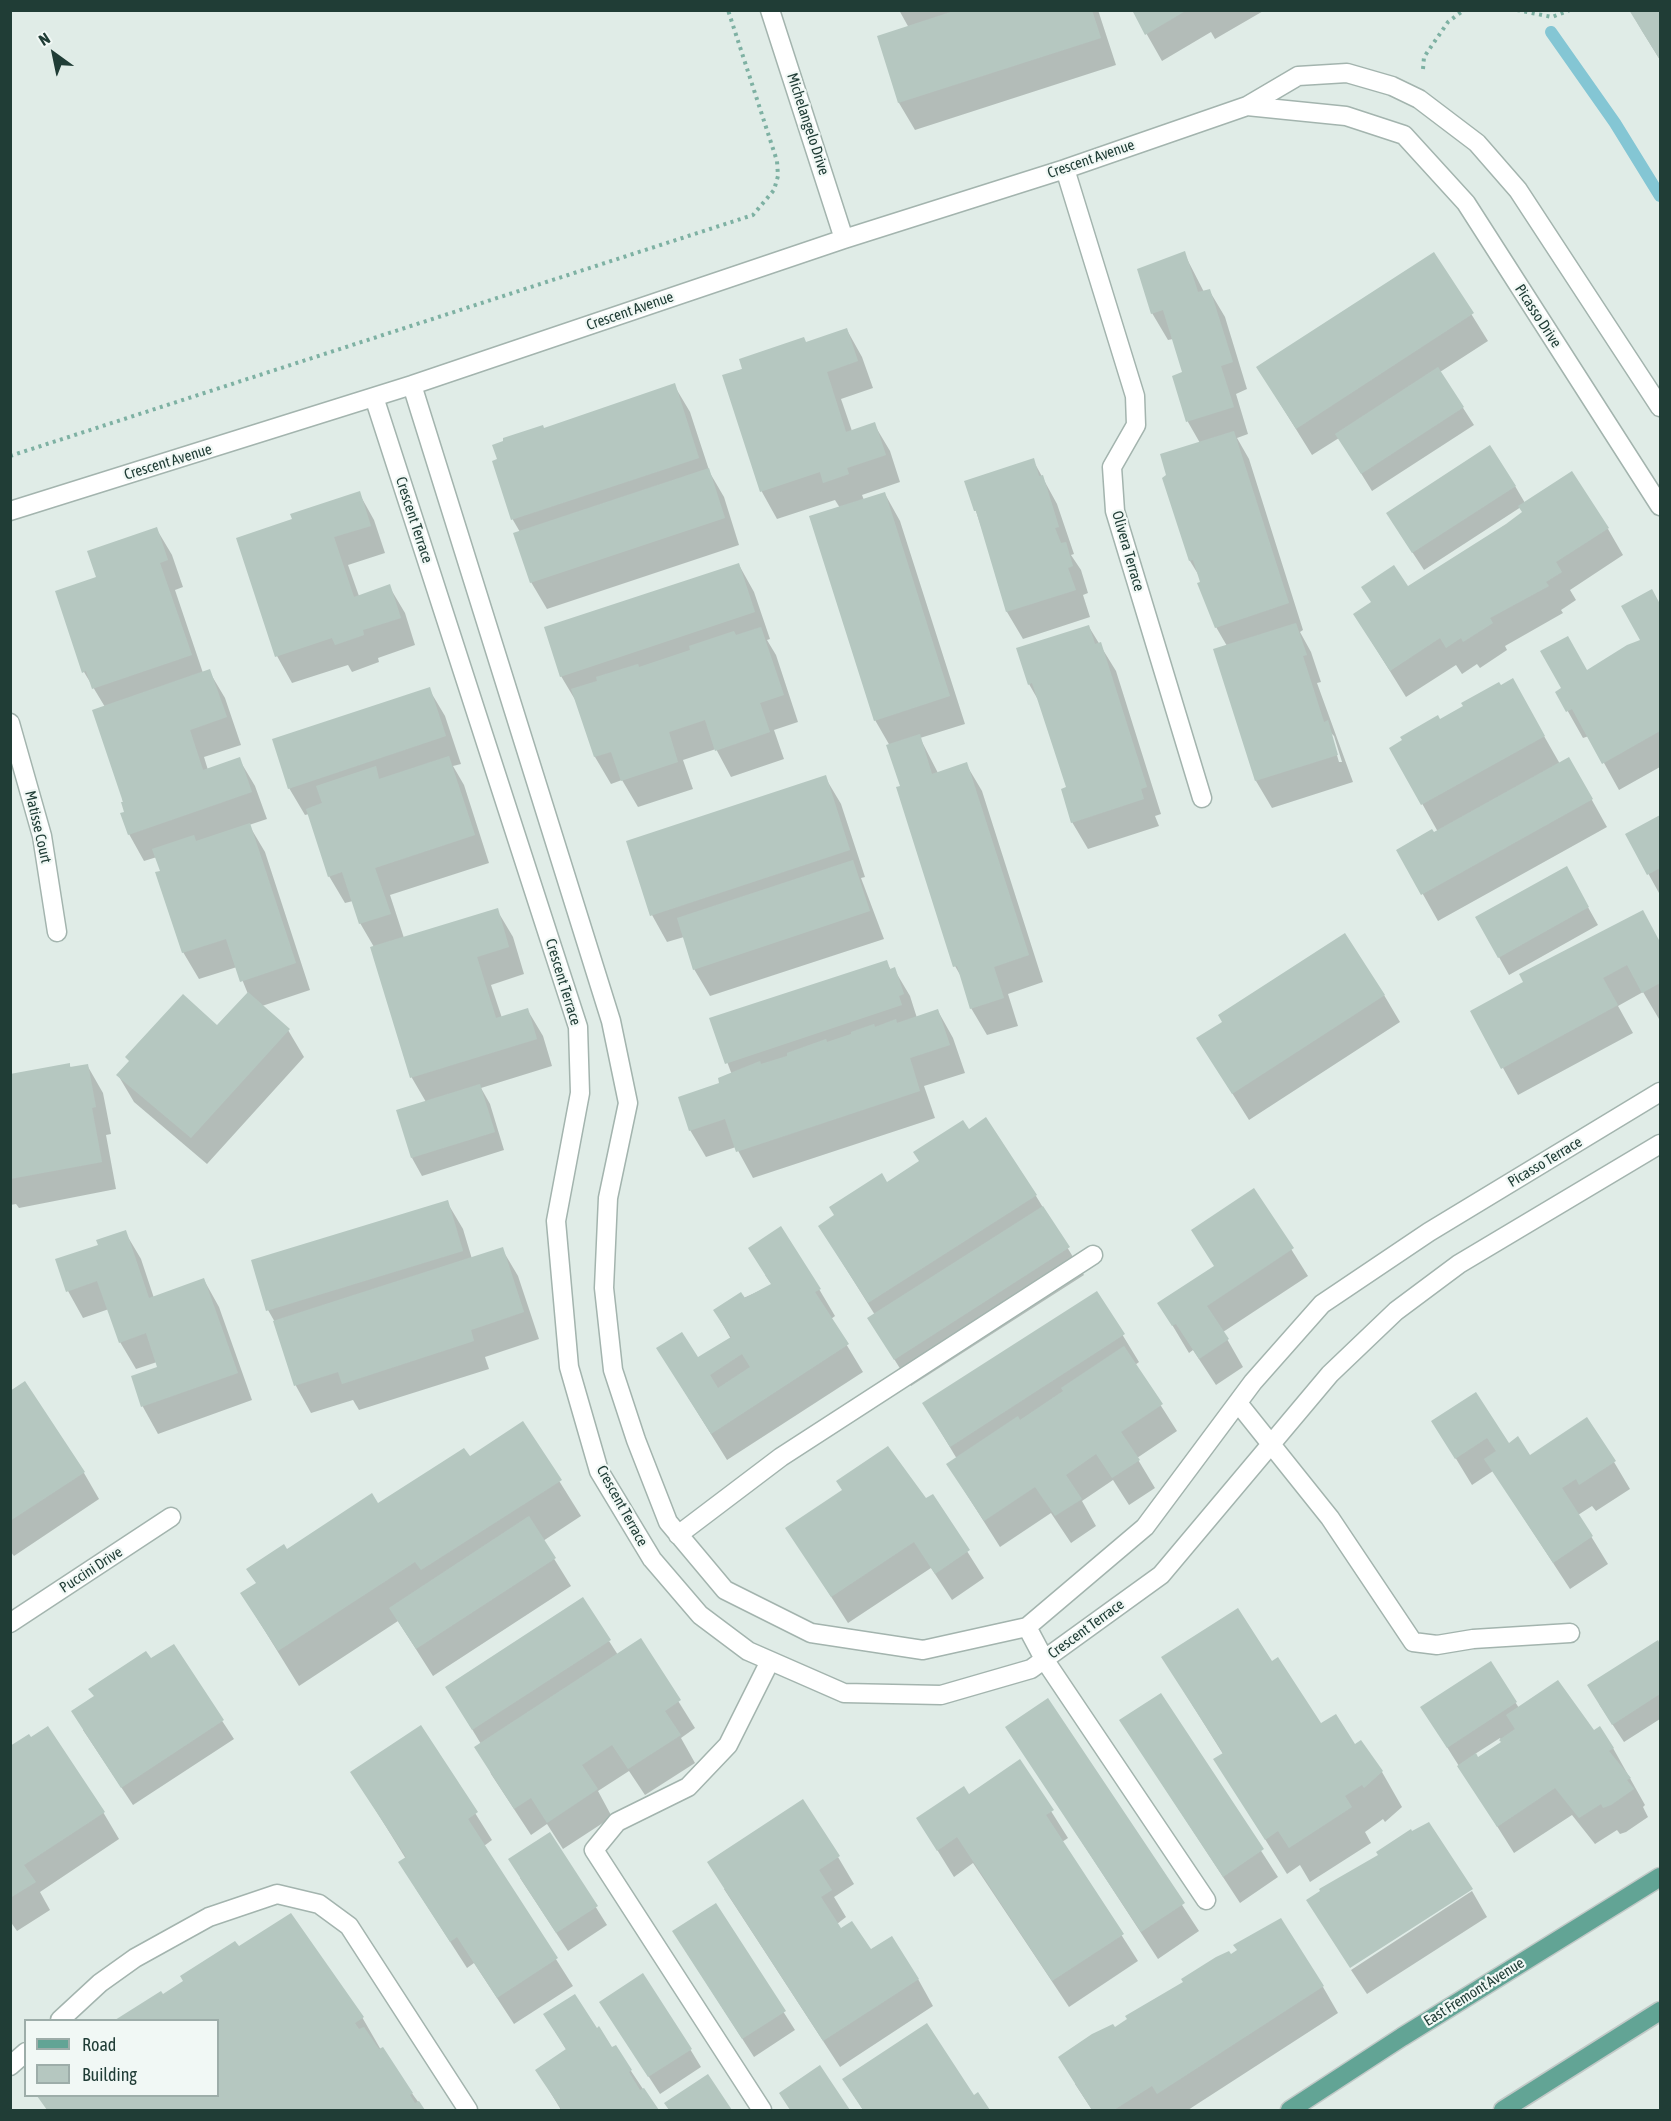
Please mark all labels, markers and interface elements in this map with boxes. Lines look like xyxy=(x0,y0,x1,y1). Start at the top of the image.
north arrow xyxy=(24,24,84,84)
text: N xyxy=(35,29,53,49)
street label: Michelangelo Drive xyxy=(783,71,833,177)
street label: Crescent Avenue xyxy=(1045,136,1137,182)
street label: Picasso Drive xyxy=(1511,281,1565,351)
street label: Crescent Avenue xyxy=(584,288,676,334)
street label: Crescent Avenue xyxy=(122,440,214,484)
street label: Crescent Terrace xyxy=(392,475,436,565)
street label: Olivera Terrace xyxy=(1108,509,1148,593)
street label: Matisse Court xyxy=(21,789,55,865)
street label: Crescent Terrace xyxy=(541,936,585,1028)
street label: Picasso Terrace xyxy=(1505,1133,1585,1191)
street label: Crescent Terrace xyxy=(592,1462,652,1550)
street label: Puccini Drive xyxy=(56,1543,126,1597)
street label: Crescent Terrace xyxy=(1044,1595,1128,1663)
street label: East Fremont Avenue xyxy=(1420,1954,1528,2030)
legend xyxy=(24,2019,219,2097)
text: Road xyxy=(82,2034,116,2055)
text: Building xyxy=(82,2064,137,2085)

